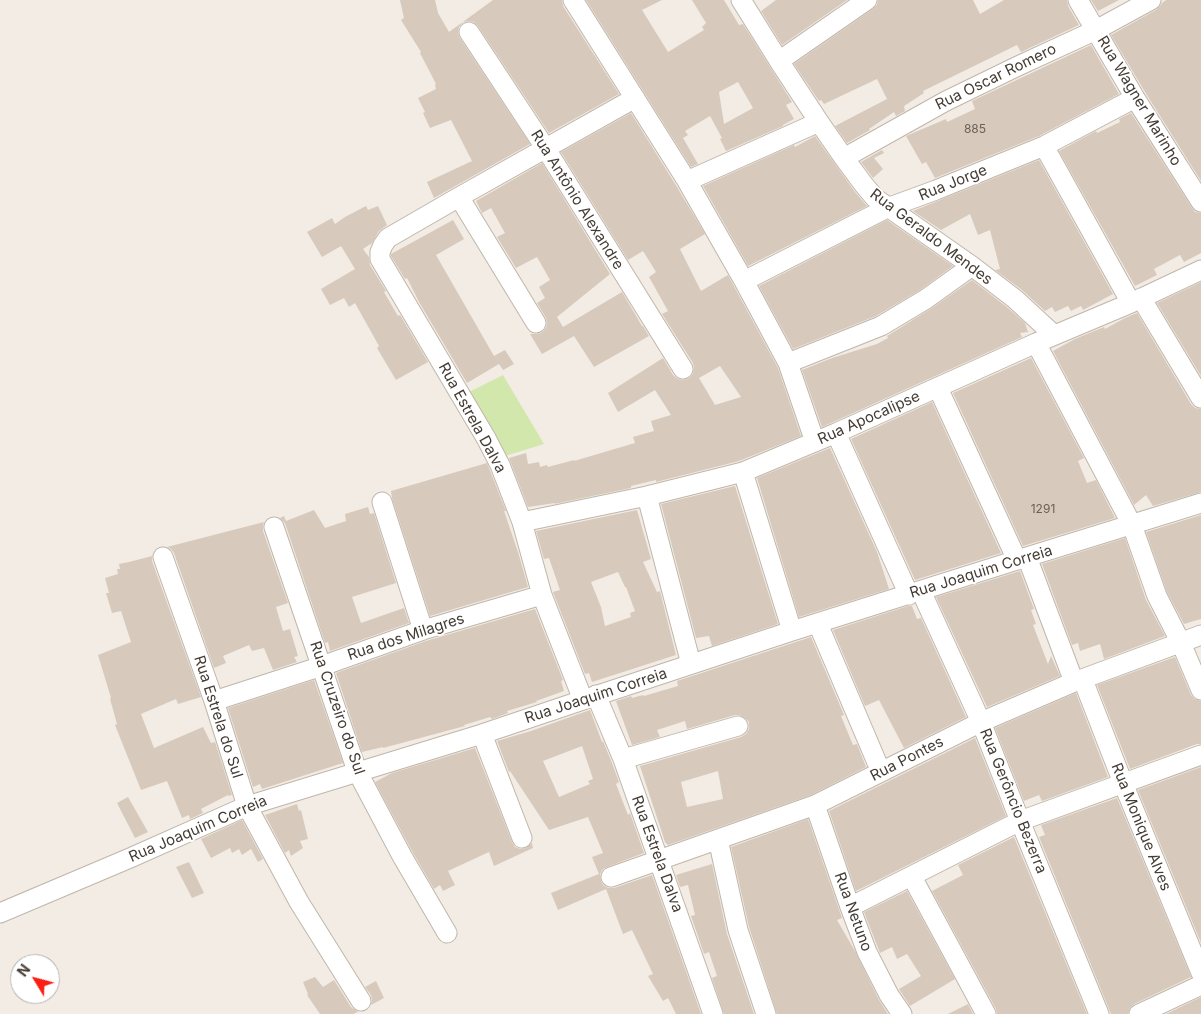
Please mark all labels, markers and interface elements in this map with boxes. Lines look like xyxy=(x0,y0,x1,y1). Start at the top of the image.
street label: Rua Wagner Marinho xyxy=(1093,33,1185,169)
street label: Rua Oscar Romero xyxy=(933,40,1059,114)
house number: 885 xyxy=(964,122,986,136)
street label: Rua Antônio Alexandre xyxy=(527,127,627,273)
street label: Rua Jorge xyxy=(916,161,990,205)
street label: Rua Geraldo Mendes xyxy=(866,185,996,289)
street label: Rua Estrela Dalva xyxy=(434,360,510,476)
street label: Rua Apocalipse xyxy=(815,387,923,449)
house number: 1291 xyxy=(1031,502,1055,516)
street label: Rua Joaquim Correia xyxy=(907,542,1055,602)
street label: Rua dos Milagres xyxy=(345,610,467,664)
street label: Rua Cruzeiro do Sul xyxy=(306,639,368,777)
street label: Rua Estrela do Sul xyxy=(190,653,246,781)
street label: Rua Joaquim Correia xyxy=(523,665,669,727)
street label: Rua Gerôncio Bezerra xyxy=(976,726,1050,876)
street label: Rua Pontes xyxy=(867,733,947,785)
street label: Rua Monique Alves xyxy=(1107,761,1175,893)
street label: Rua Joaquim Correia xyxy=(126,792,270,866)
street label: Rua Estrela Dalva xyxy=(627,793,687,915)
street label: Rua Netuno xyxy=(830,870,876,954)
north arrow xyxy=(10,954,60,1004)
text: N xyxy=(13,961,33,980)

